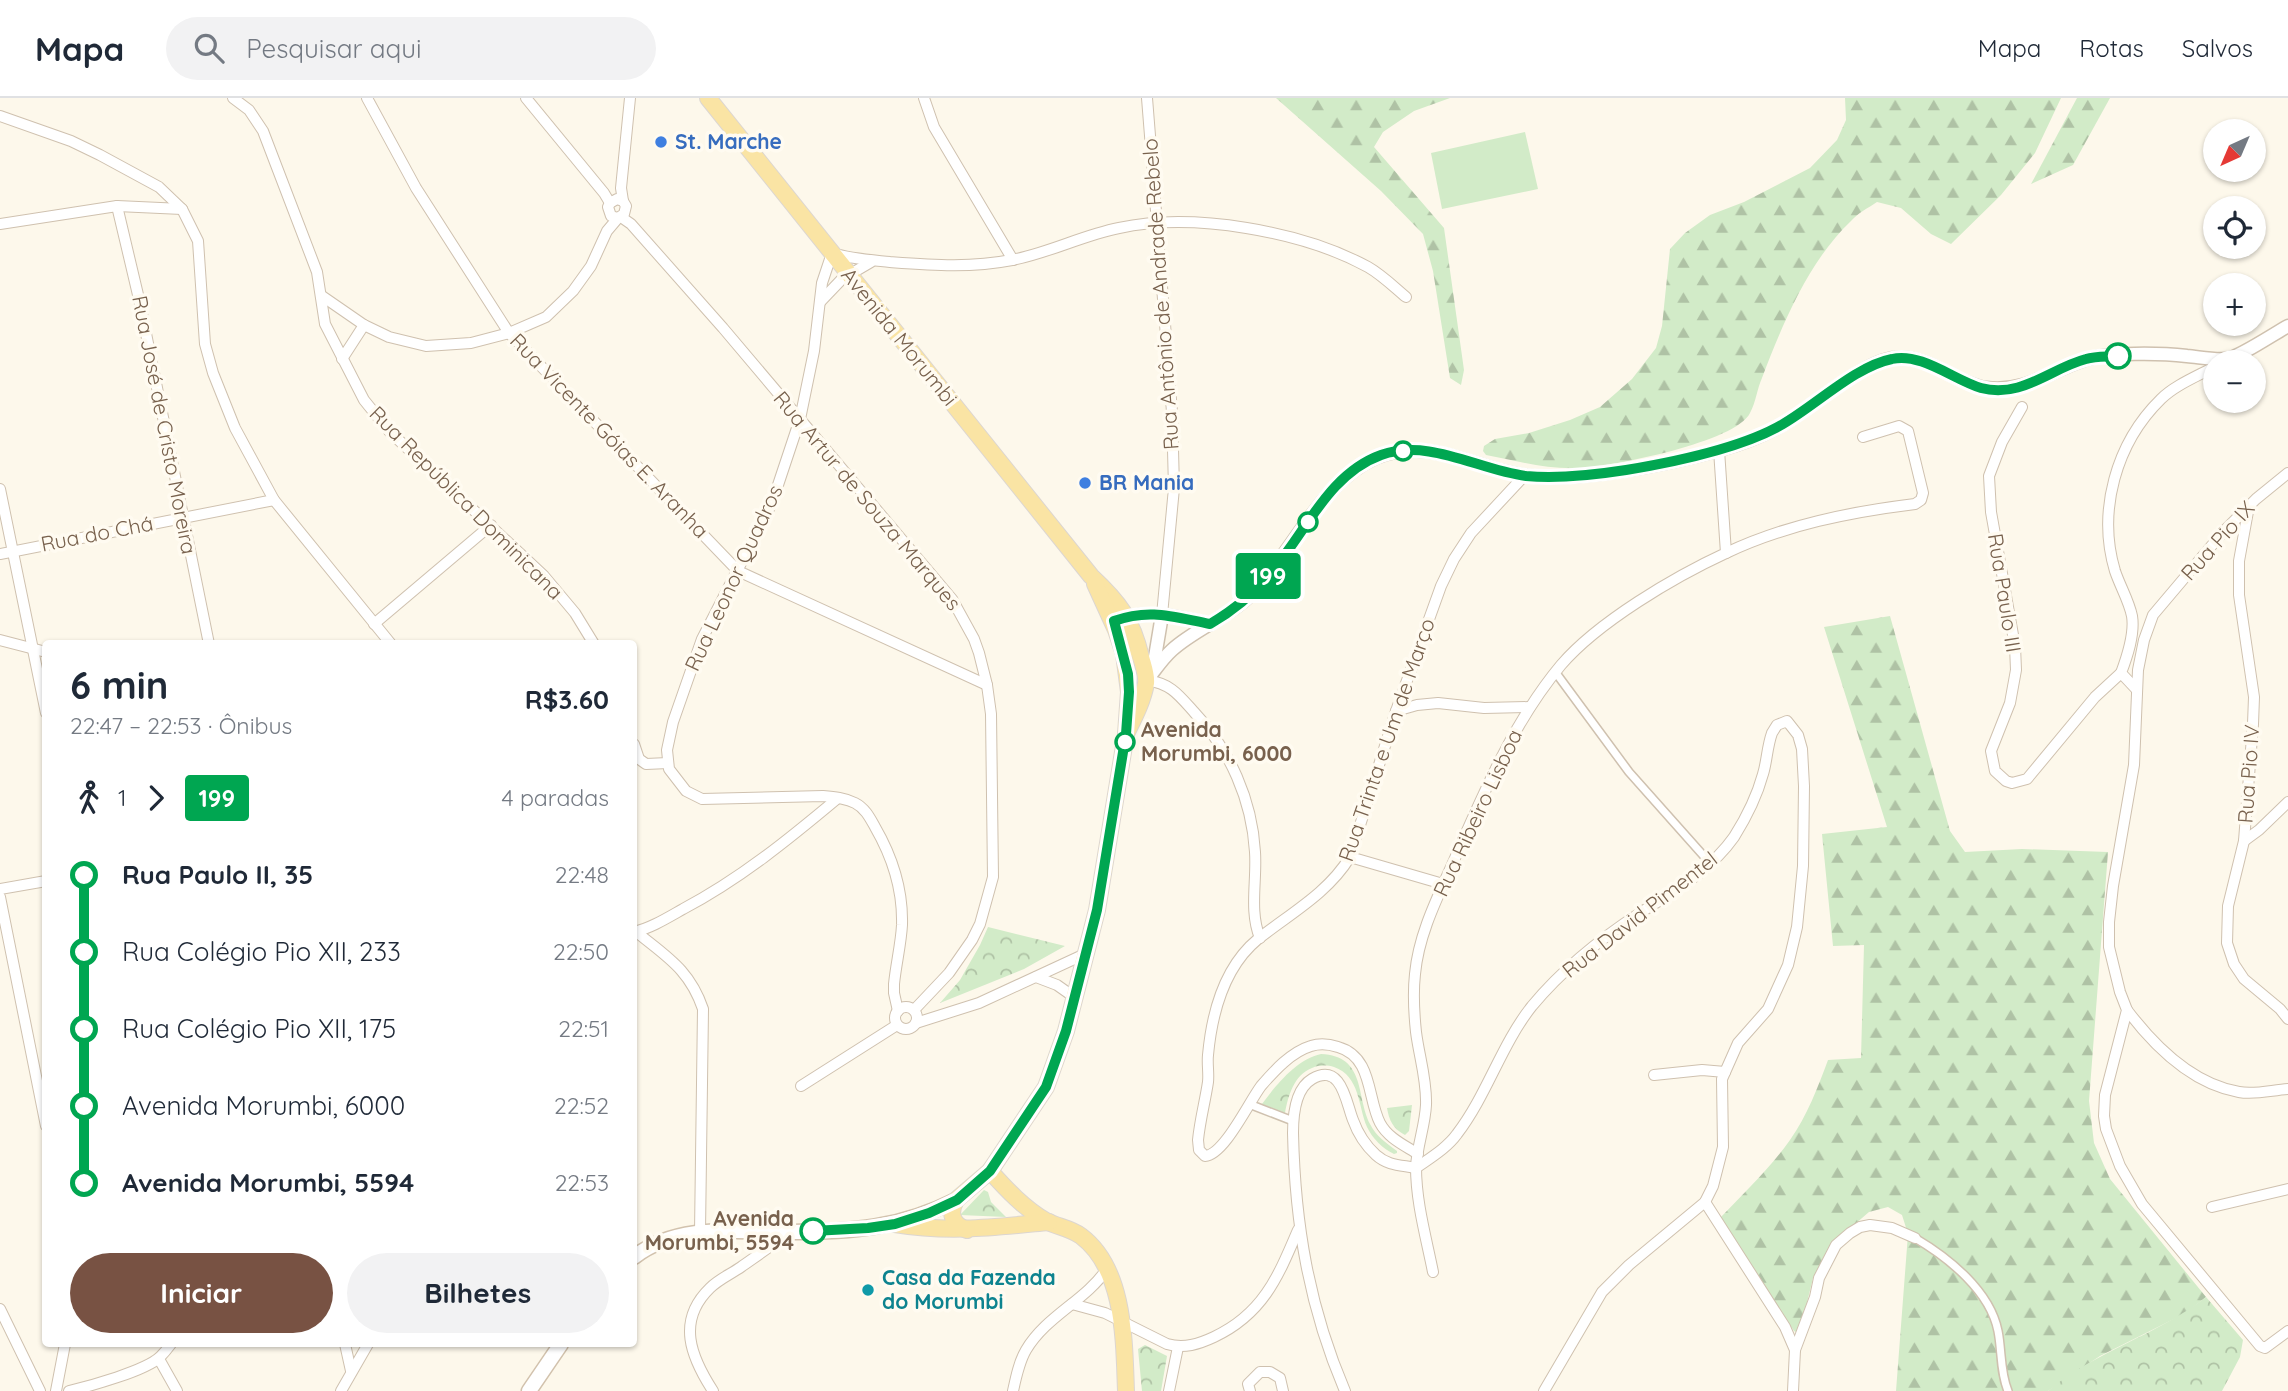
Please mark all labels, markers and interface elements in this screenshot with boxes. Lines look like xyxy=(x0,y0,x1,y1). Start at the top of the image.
search box xyxy=(166,17,656,80)
text: Mapa xyxy=(35,28,124,69)
icon: search xyxy=(190,29,228,67)
text: Pesquisar aqui xyxy=(246,32,422,65)
text: Mapa xyxy=(1978,33,2041,63)
text: Rotas xyxy=(2079,33,2144,63)
text: Salvos xyxy=(2182,33,2253,63)
north arrow xyxy=(2203,119,2266,182)
map controls xyxy=(2203,119,2266,413)
place label: St. Marche xyxy=(675,128,782,154)
marker: St. Marche xyxy=(653,134,669,150)
street label: Rua Antônio de Andrade Rebelo xyxy=(1136,137,1184,451)
button: locate xyxy=(2203,196,2266,259)
street label: Avenida Morumbi xyxy=(836,262,963,411)
button: + xyxy=(2203,273,2266,336)
street label: Rua José de Cristo Moreira xyxy=(127,293,203,556)
street label: Rua Vicente Góias E. Aranha xyxy=(505,327,714,543)
unlabelled marker xyxy=(2105,343,2131,369)
button: − xyxy=(2203,350,2266,413)
street label: Rua Artur de Souza Marques xyxy=(768,385,967,615)
street label: Rua República Dominicana xyxy=(365,400,569,604)
unlabelled marker xyxy=(1393,441,1413,461)
place label: BR Mania xyxy=(1099,469,1194,495)
marker: BR Mania xyxy=(1077,475,1093,491)
street label: Rua Leonor Quadros xyxy=(679,480,788,675)
street label: Rua Pio IX xyxy=(2175,495,2260,585)
street label: Rua do Chá xyxy=(38,509,155,557)
unlabelled marker xyxy=(1298,512,1318,532)
street label: Rua Paulo III xyxy=(1983,532,2027,654)
line badge: 199 xyxy=(1228,553,1308,599)
text: 199 xyxy=(1250,561,1286,591)
street label: Rua Trinta e Um de Março xyxy=(1332,615,1440,865)
text: 6 min xyxy=(70,661,168,709)
text: R$3.60 xyxy=(525,683,609,716)
text: 22:47 – 22:53 · Ônibus xyxy=(70,711,292,740)
place label: Avenida Morumbi, 6000 xyxy=(1141,716,1292,766)
street label: Rua Pio IV xyxy=(2232,724,2264,824)
street label: Rua Ribeiro Lisboa xyxy=(1427,725,1527,900)
marker: Avenida Morumbi, 6000 xyxy=(1115,732,1135,752)
icon: walk xyxy=(70,779,108,817)
icon: forward xyxy=(137,779,175,817)
text: 1 xyxy=(118,783,127,812)
text: 199 xyxy=(199,783,235,813)
text: 4 paradas xyxy=(502,783,609,812)
street label: Rua David Pimentel xyxy=(1557,846,1722,983)
text: Rua Paulo II, 35 xyxy=(122,858,313,891)
text: 22:48 xyxy=(555,860,609,889)
text: Rua Colégio Pio XII, 233 xyxy=(122,935,401,968)
text: 22:50 xyxy=(553,937,609,966)
text: Rua Colégio Pio XII, 175 xyxy=(122,1012,396,1045)
text: 22:51 xyxy=(558,1014,609,1043)
text: Avenida Morumbi, 6000 xyxy=(122,1089,405,1122)
text: 22:52 xyxy=(554,1091,609,1120)
text: Avenida Morumbi, 5594 xyxy=(122,1166,414,1199)
text: 22:53 xyxy=(555,1168,609,1197)
place label: Avenida Morumbi, 5594 xyxy=(645,1205,794,1255)
marker: Avenida Morumbi, 5594 xyxy=(800,1218,826,1244)
button: Iniciar xyxy=(70,1253,333,1333)
button: Bilhetes xyxy=(347,1253,609,1333)
place label: Casa da Fazenda do Morumbi xyxy=(882,1264,1056,1314)
marker: Casa da Fazenda do Morumbi xyxy=(860,1282,876,1298)

